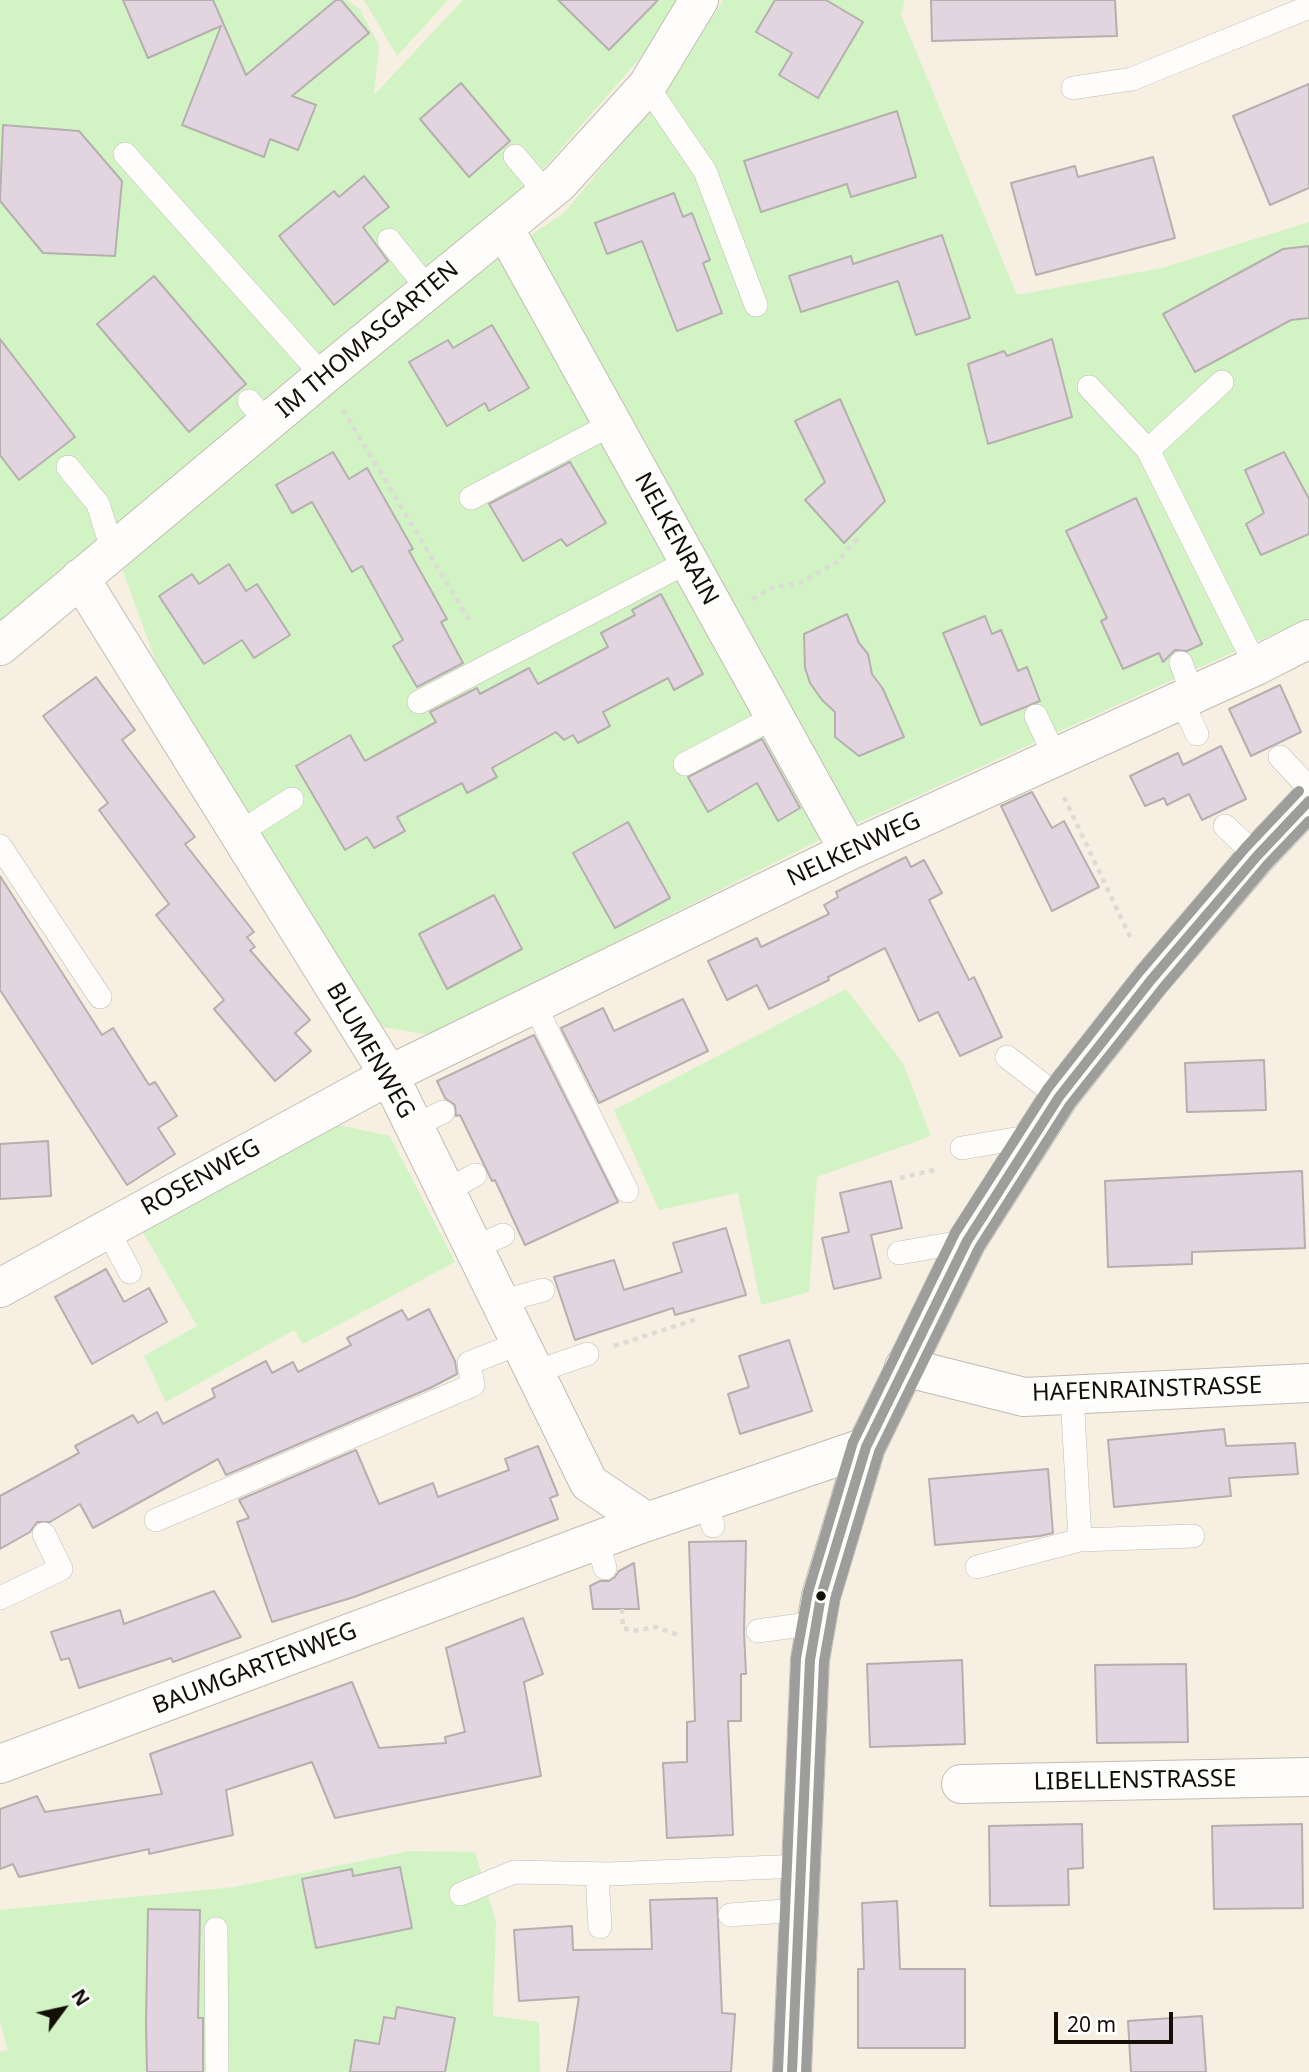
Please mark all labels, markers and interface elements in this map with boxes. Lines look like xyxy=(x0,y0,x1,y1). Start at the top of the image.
street label: IM THOMASGARTEN xyxy=(271,255,465,425)
street label: NELKENRAIN xyxy=(628,468,724,610)
street label: NELKENWEG xyxy=(783,807,925,893)
street label: BLUMENWEG xyxy=(320,978,420,1124)
street label: ROSENWEG xyxy=(136,1134,266,1222)
street label: HAFENRAINSTRASSE xyxy=(1031,1372,1263,1408)
unlabelled marker xyxy=(814,1589,828,1603)
street label: BAUMGARTENWEG xyxy=(149,1617,361,1721)
street label: LIBELLENSTRASSE xyxy=(1033,1765,1237,1797)
north arrow xyxy=(28,1974,98,2044)
text: N xyxy=(65,1984,96,2011)
scale bar xyxy=(1057,1998,1176,2042)
text: 20 m xyxy=(1067,2010,1116,2038)

